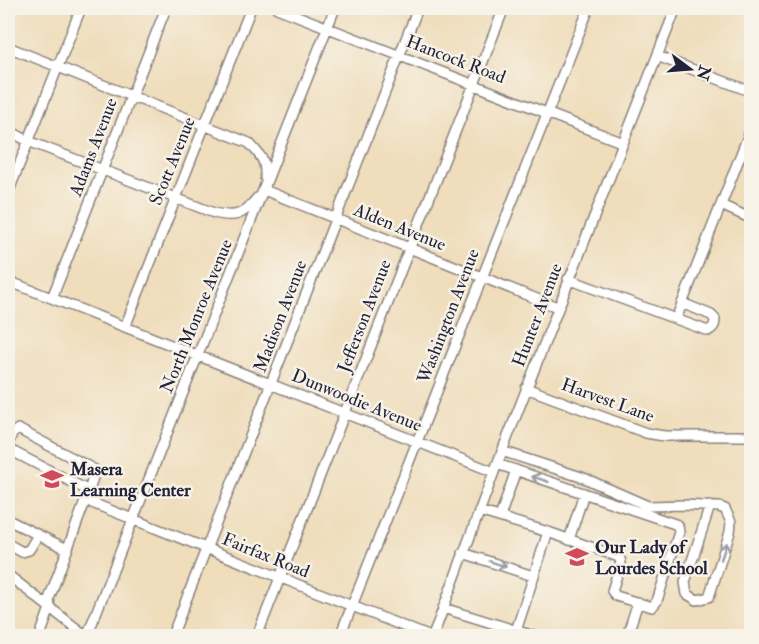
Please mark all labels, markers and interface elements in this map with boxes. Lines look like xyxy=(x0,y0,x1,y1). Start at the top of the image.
street label: Hancock Road xyxy=(403,30,509,89)
north arrow xyxy=(660,39,720,99)
text: N xyxy=(692,62,715,83)
street label: Adams Avenue xyxy=(64,94,123,201)
street label: Scott Avenue xyxy=(144,113,201,209)
street label: Alden Avenue xyxy=(349,198,450,257)
street label: North Monroe Avenue xyxy=(155,235,238,396)
street label: Washington Avenue xyxy=(412,245,485,388)
street label: Madison Avenue xyxy=(249,256,313,376)
street label: Jefferson Avenue xyxy=(332,256,397,377)
street label: Hunter Avenue xyxy=(507,260,568,370)
street label: Dunwoodie Avenue xyxy=(288,364,426,437)
street label: Harvest Lane xyxy=(558,373,658,428)
place label: Masera Learning Center xyxy=(69,458,191,502)
school or university icon: Masera Learning Center xyxy=(39,466,65,492)
one-way arrow xyxy=(531,472,550,483)
street label: Fairfax Road xyxy=(219,528,313,583)
place label: Our Lady of Lourdes School xyxy=(595,536,708,580)
one-way arrow xyxy=(719,542,730,561)
school or university icon: Our Lady of Lourdes School xyxy=(564,544,590,570)
one-way arrow xyxy=(489,560,507,571)

